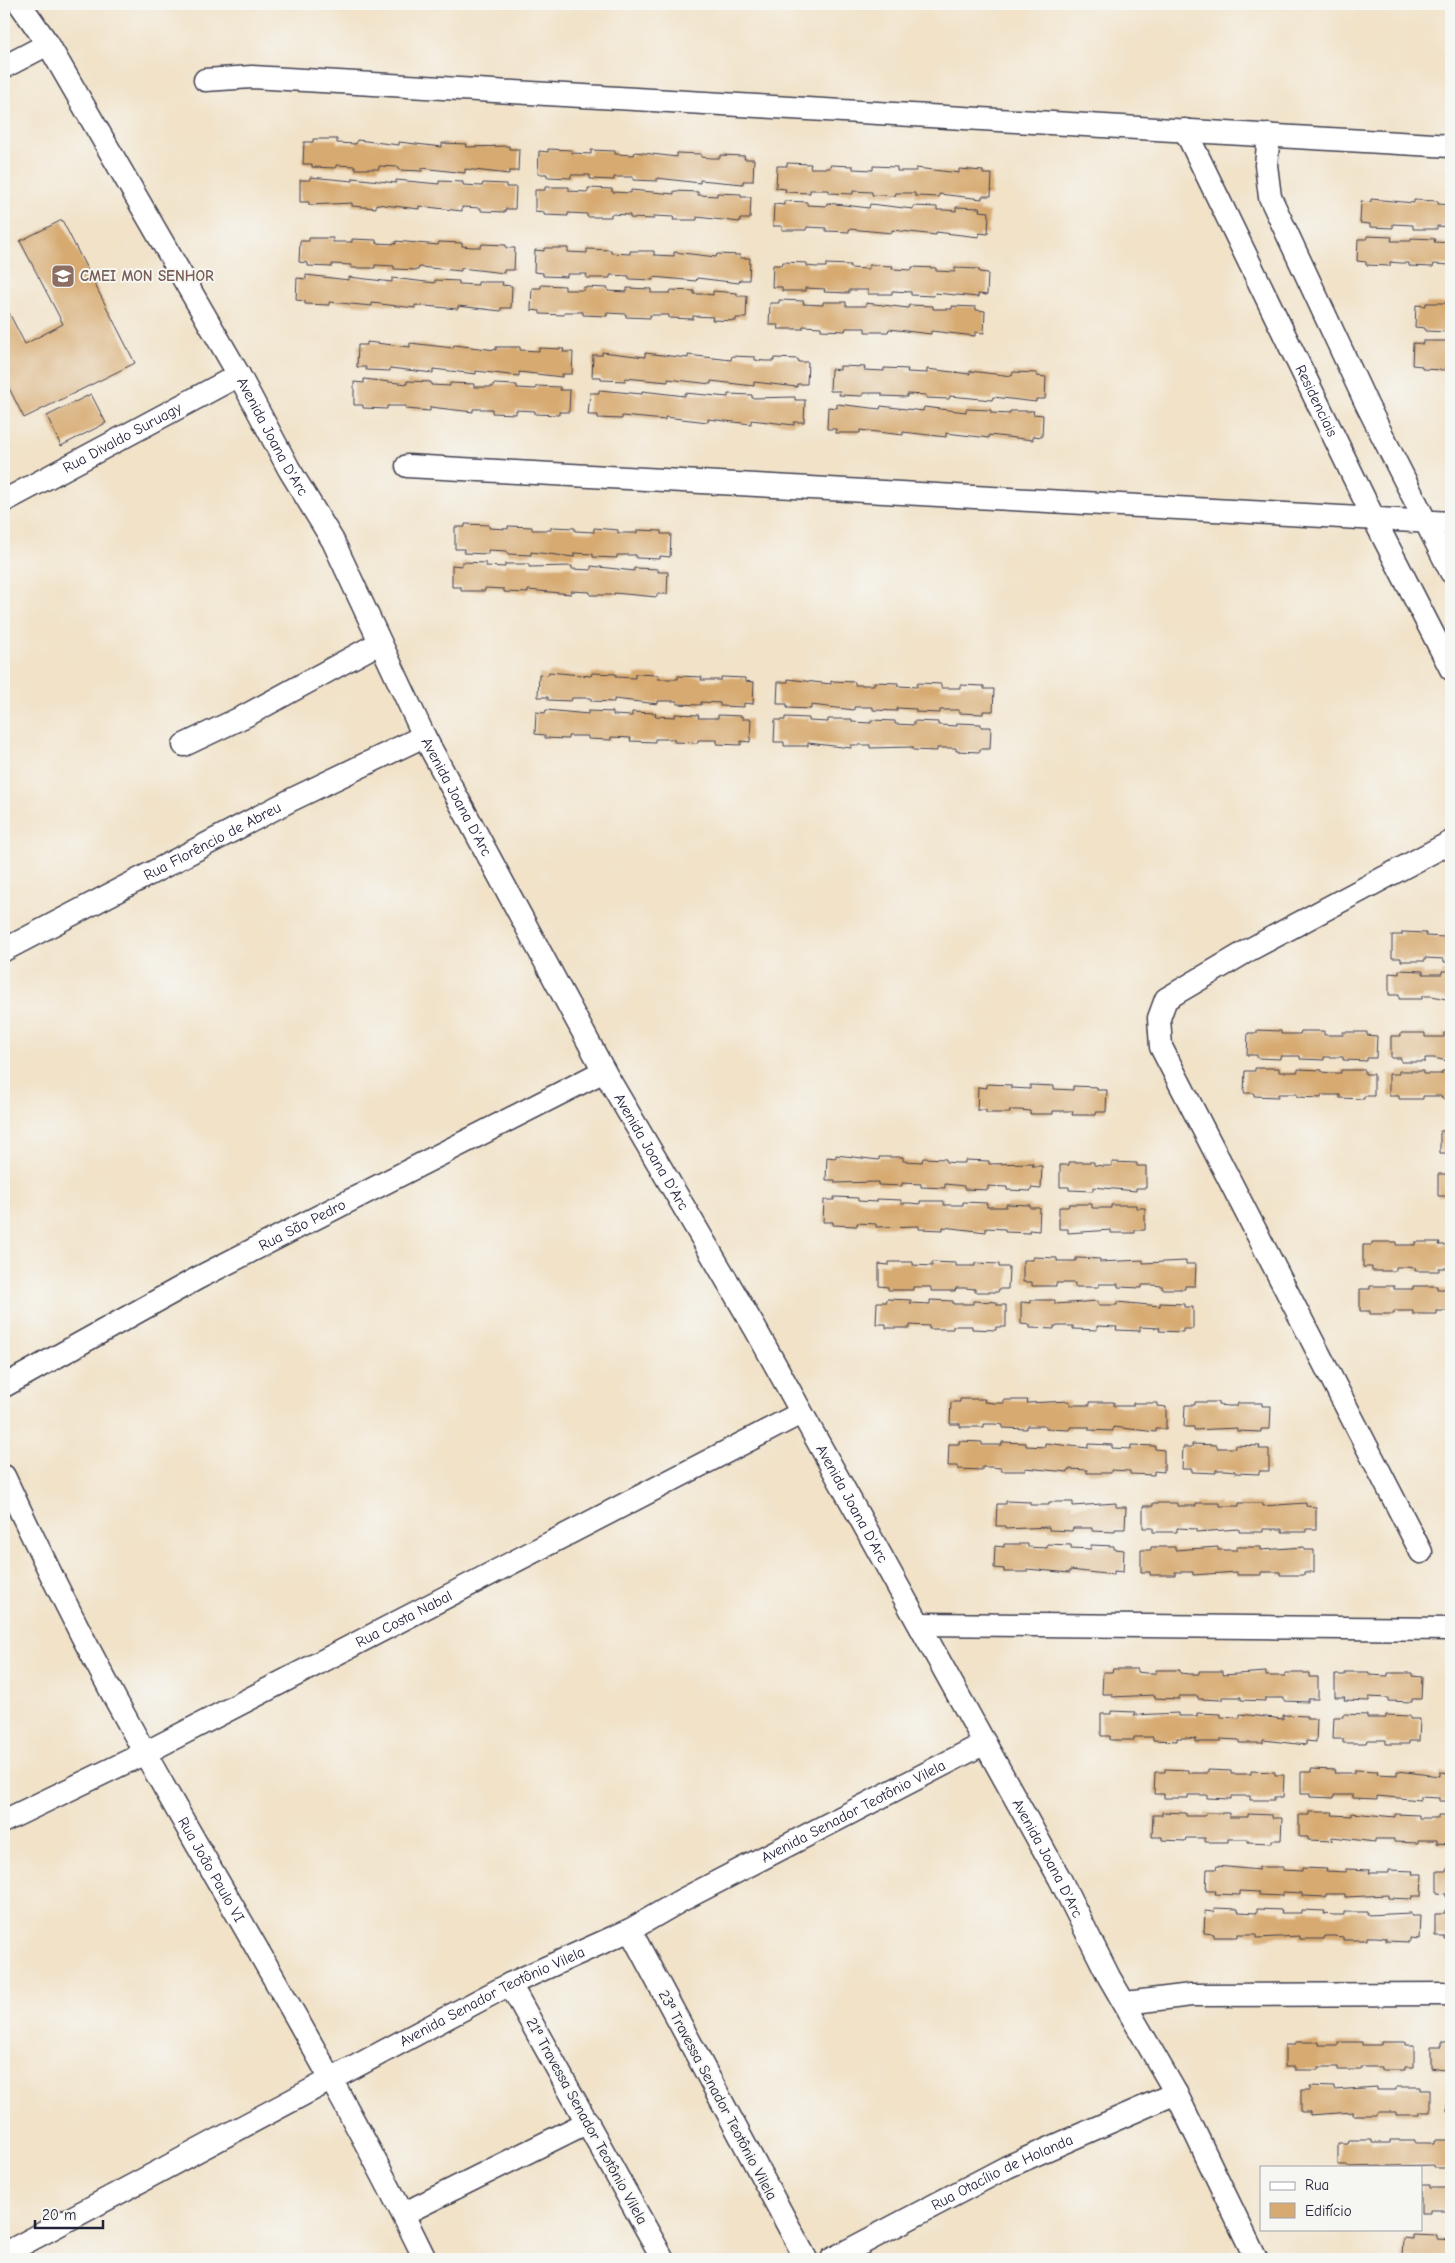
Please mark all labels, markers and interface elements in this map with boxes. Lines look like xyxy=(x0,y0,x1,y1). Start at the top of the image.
school or university icon: CMEI MON SENHOR xyxy=(50,263,76,289)
place label: CMEI MON SENHOR xyxy=(80,267,214,285)
street label: Residenciais xyxy=(1291,362,1342,440)
street label: Avenida Joana D'Arc xyxy=(233,374,312,499)
street label: Rua Divaldo Suruagy xyxy=(60,398,185,477)
street label: Avenida Joana D'Arc xyxy=(417,734,496,859)
street label: Rua Florêncio de Abreu xyxy=(141,798,284,884)
street label: Avenida Joana D'Arc xyxy=(610,1090,693,1213)
street label: Rua São Pedro xyxy=(256,1195,349,1255)
street label: Avenida Joana D'Arc xyxy=(812,1441,892,1566)
street label: Rua Costa Nabal xyxy=(353,1586,455,1651)
street label: Avenida Senador Teotônio Vilela xyxy=(758,1756,948,1866)
street label: Avenida Joana D'Arc xyxy=(1008,1796,1087,1920)
street label: Rua João Paulo VI xyxy=(174,1814,249,1925)
street label: Avenida Senador Teotônio Vilela xyxy=(396,1943,588,2050)
street label: 23ª Travessa Senador Teotônio Vilela xyxy=(655,1987,781,2203)
street label: 21ª Travessa Senador Teotônio Vilela xyxy=(523,2014,651,2228)
street label: Rua Otacílio de Holanda xyxy=(928,2130,1076,2214)
legend xyxy=(1260,2166,1422,2230)
text: Rua xyxy=(1305,2176,1329,2194)
scale bar xyxy=(35,2198,102,2230)
text: Edifício xyxy=(1305,2202,1352,2220)
text: 20 m xyxy=(42,2206,76,2224)

